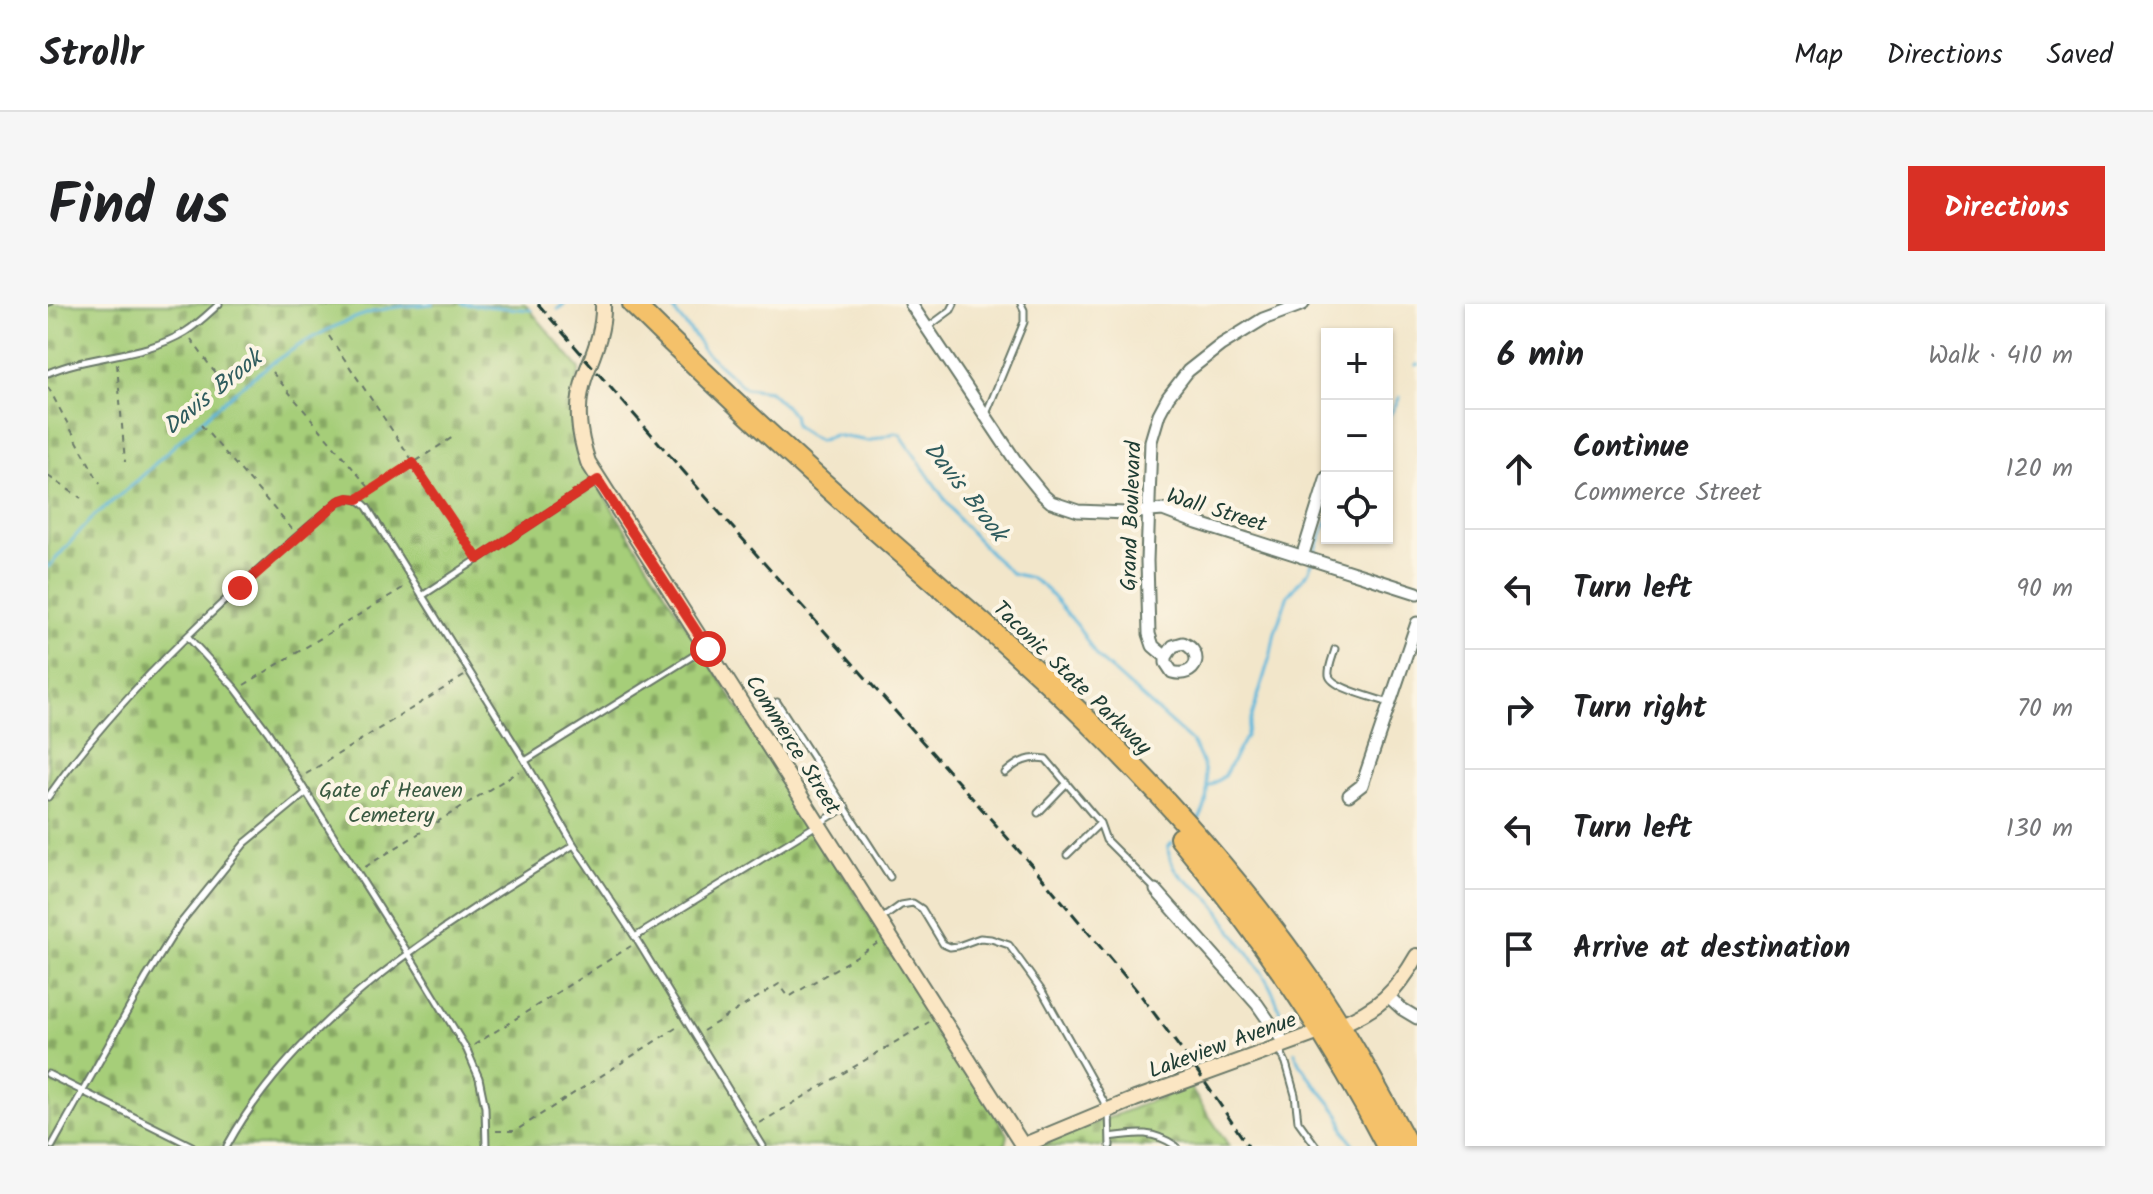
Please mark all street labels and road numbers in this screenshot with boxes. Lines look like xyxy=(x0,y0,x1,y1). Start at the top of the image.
street label: Grand Boulevard xyxy=(1112,439,1153,592)
street label: Wall Street xyxy=(1162,480,1271,543)
street label: Taconic State Parkway xyxy=(983,593,1160,765)
street label: Commerce Street xyxy=(735,668,849,823)
street label: Lakeview Avenue xyxy=(1144,1003,1302,1089)

